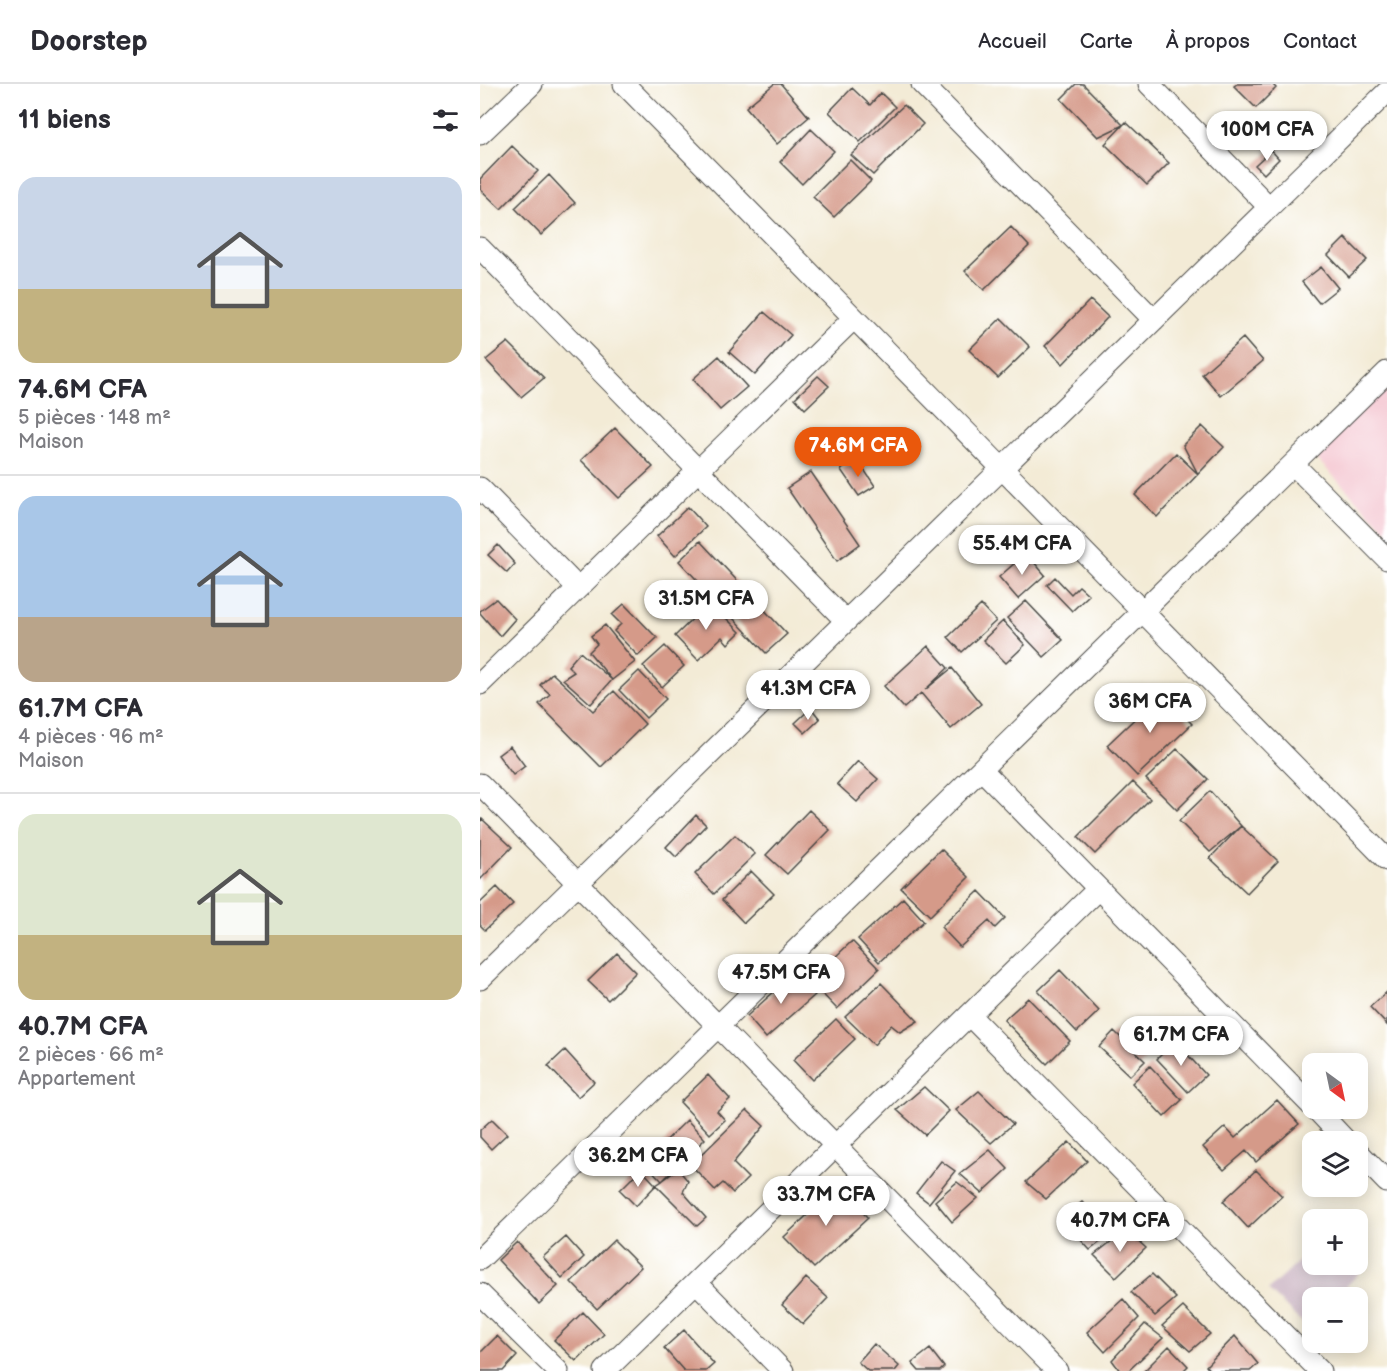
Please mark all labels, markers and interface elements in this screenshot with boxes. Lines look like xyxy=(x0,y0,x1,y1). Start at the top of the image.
text: Doorstep xyxy=(30,25,147,58)
text: Accueil xyxy=(978,29,1047,54)
text: Carte xyxy=(1080,29,1133,54)
text: À propos xyxy=(1166,29,1250,54)
text: Contact xyxy=(1283,29,1357,54)
icon: filters xyxy=(429,104,462,137)
text: 11 biens xyxy=(18,105,111,136)
pin: 100M CFA xyxy=(1205,111,1329,162)
text: 100M CFA xyxy=(1220,118,1314,142)
icon: home xyxy=(186,216,294,324)
text: 74.6M CFA xyxy=(18,375,147,406)
text: 5 pièces · 148 m² xyxy=(18,406,171,430)
pin: 74.6M CFA xyxy=(789,427,927,478)
text: Maison xyxy=(18,430,84,454)
text: 74.6M CFA xyxy=(808,434,908,458)
pin: 55.4M CFA xyxy=(953,525,1091,576)
text: 55.4M CFA xyxy=(972,532,1072,556)
icon: home xyxy=(186,535,294,643)
pin: 31.5M CFA xyxy=(637,580,775,631)
text: 31.5M CFA xyxy=(658,587,754,611)
pin: 41.3M CFA xyxy=(739,670,877,721)
text: 41.3M CFA xyxy=(760,677,856,701)
pin: 36M CFA xyxy=(1095,683,1205,734)
text: 36M CFA xyxy=(1108,690,1192,714)
text: 61.7M CFA xyxy=(18,694,143,725)
text: 4 pièces · 96 m² xyxy=(18,725,164,749)
text: Maison xyxy=(18,749,84,773)
icon: home xyxy=(186,853,294,961)
pin: 47.5M CFA xyxy=(712,954,850,1005)
text: 47.5M CFA xyxy=(732,961,830,985)
text: 40.7M CFA xyxy=(18,1012,147,1043)
pin: 61.7M CFA xyxy=(1112,1016,1250,1067)
text: 61.7M CFA xyxy=(1133,1023,1229,1047)
text: 2 pièces · 66 m² xyxy=(18,1043,164,1067)
north arrow xyxy=(1302,1053,1368,1119)
map controls xyxy=(1302,1053,1368,1353)
text: Appartement xyxy=(18,1067,135,1091)
button: layers xyxy=(1302,1131,1368,1197)
pin: 36.2M CFA xyxy=(569,1137,707,1188)
text: 36.2M CFA xyxy=(588,1144,688,1168)
pin: 33.7M CFA xyxy=(757,1176,895,1227)
text: 33.7M CFA xyxy=(777,1183,875,1207)
pin: 40.7M CFA xyxy=(1051,1202,1189,1253)
text: 40.7M CFA xyxy=(1070,1209,1170,1233)
button: + xyxy=(1302,1209,1368,1275)
button: − xyxy=(1302,1287,1368,1353)

